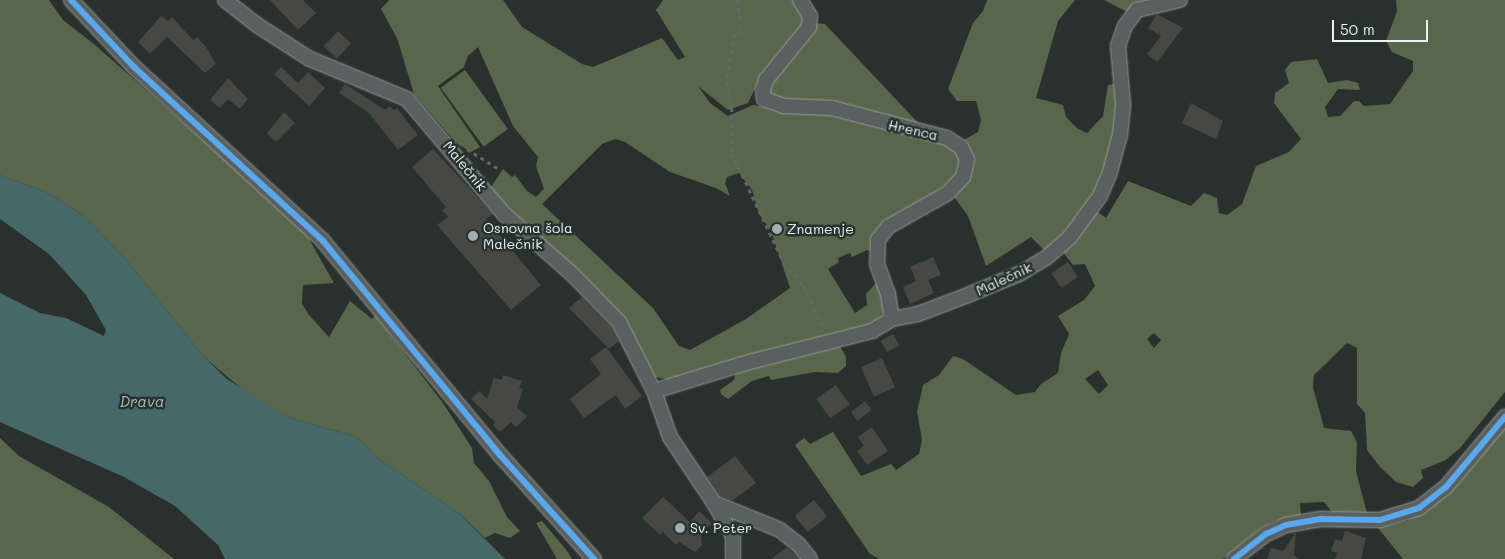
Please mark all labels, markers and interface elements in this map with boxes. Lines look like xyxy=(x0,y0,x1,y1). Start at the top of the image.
scale bar xyxy=(1335,10,1431,42)
text: 50 m xyxy=(1340,19,1375,39)
street label: Hrenca xyxy=(887,116,939,144)
street label: Malečnik xyxy=(440,137,490,195)
place label: Osnovna šola Malečnik xyxy=(483,220,573,252)
place label: Znamenje xyxy=(787,221,854,237)
marker: Znamenje xyxy=(771,223,783,235)
marker: Osnovna šola Malečnik xyxy=(467,230,479,242)
street label: Malečnik xyxy=(973,259,1035,299)
water label: Drava xyxy=(120,393,164,411)
place label: Sv. Peter xyxy=(690,520,752,536)
marker: Sv. Peter xyxy=(674,522,686,534)

